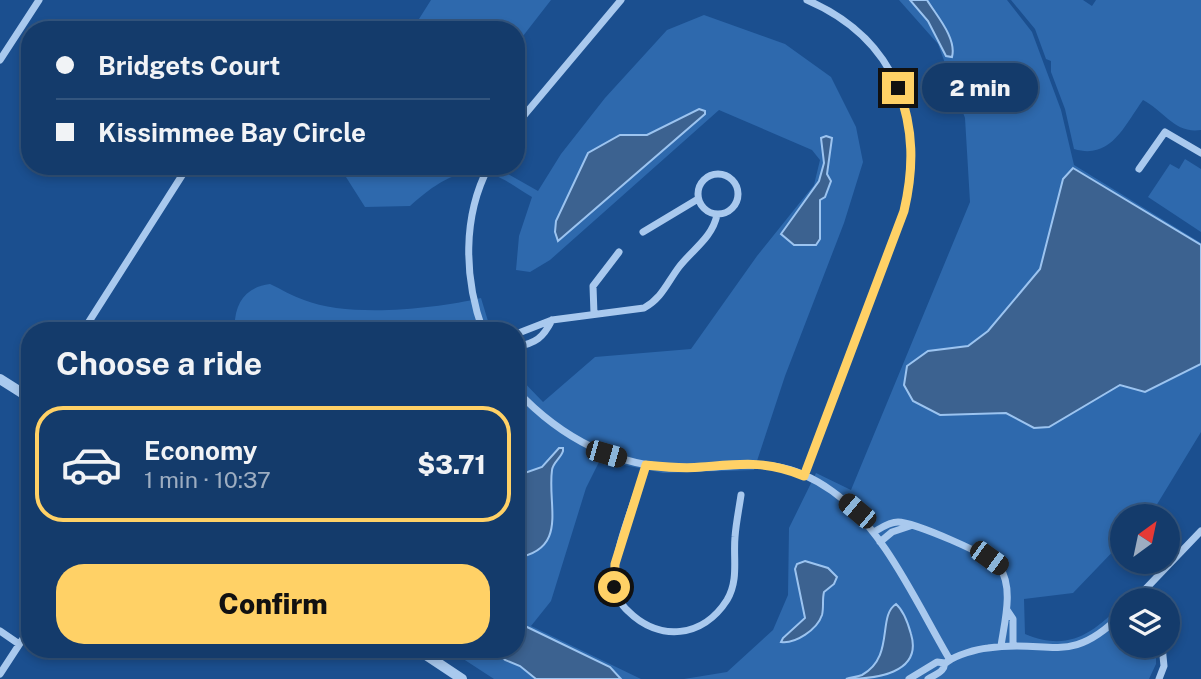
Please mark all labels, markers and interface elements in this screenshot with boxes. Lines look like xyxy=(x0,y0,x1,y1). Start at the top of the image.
text: Bridgets Court xyxy=(98,50,280,81)
callout: 2 min xyxy=(922,64,1038,112)
route end xyxy=(882,72,914,104)
text: 2 min xyxy=(949,74,1011,101)
text: Kissimmee Bay Circle xyxy=(98,117,366,148)
text: Choose a ride xyxy=(56,345,262,382)
icon: car xyxy=(60,433,123,496)
text: Economy xyxy=(144,435,257,466)
car xyxy=(583,438,630,470)
text: $3.71 xyxy=(417,449,486,480)
text: 1 min · 10:37 xyxy=(144,466,271,493)
car xyxy=(835,489,880,533)
north arrow xyxy=(1110,504,1180,574)
map controls xyxy=(1110,504,1180,658)
car xyxy=(966,537,1013,579)
button: Confirm xyxy=(56,564,490,644)
route start xyxy=(598,571,630,603)
button: layers xyxy=(1110,588,1180,658)

